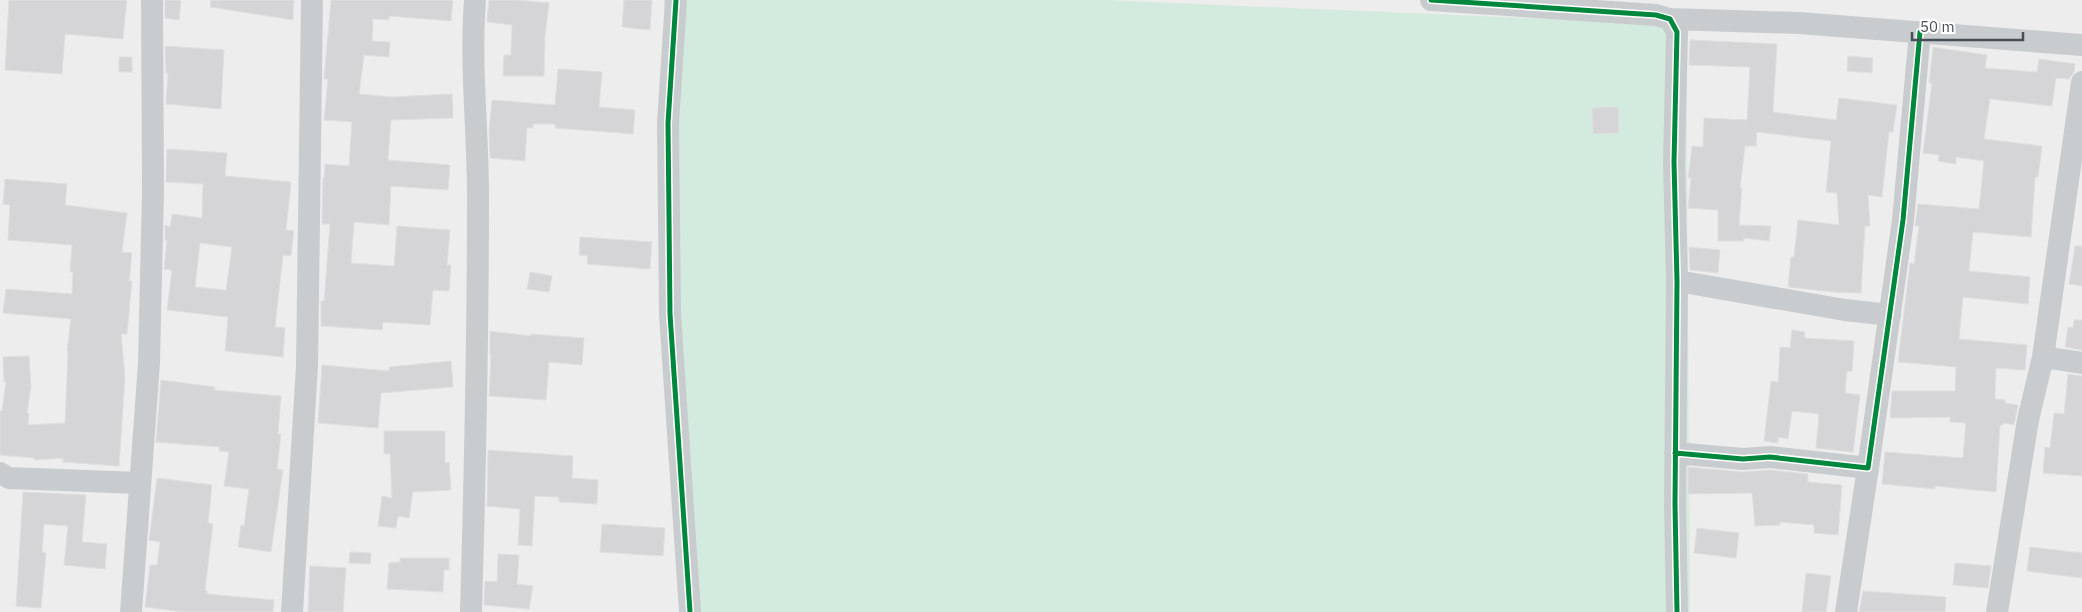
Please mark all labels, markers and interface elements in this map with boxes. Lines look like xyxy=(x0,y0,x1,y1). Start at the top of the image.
scale bar xyxy=(1912,10,2023,42)
text: 50 m xyxy=(1920,17,1955,36)

